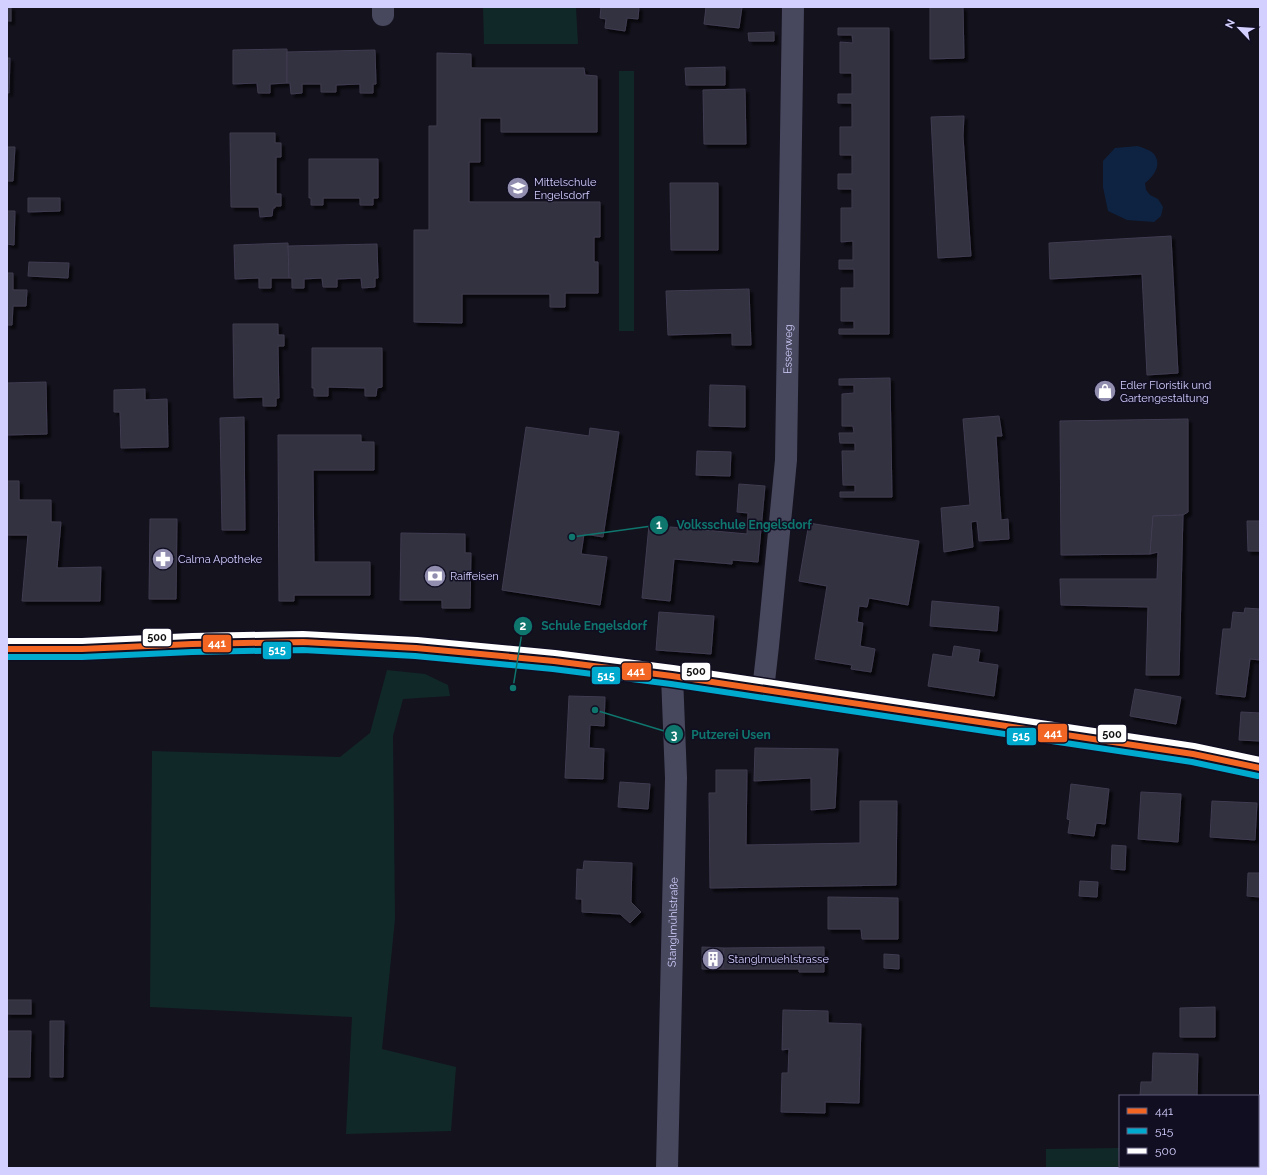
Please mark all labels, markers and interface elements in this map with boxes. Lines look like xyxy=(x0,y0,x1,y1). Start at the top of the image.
north arrow xyxy=(1219,8,1259,48)
text: N xyxy=(1223,17,1238,31)
school or university icon: Mittelschule Engelsdorf xyxy=(505,175,531,201)
place label: Mittelschule Engelsdorf xyxy=(534,176,597,202)
street label: Esserweg xyxy=(781,324,795,374)
shop icon: Edler Floristik und Gartengestaltung xyxy=(1092,378,1118,404)
place label: Edler Floristik und Gartengestaltung xyxy=(1120,379,1211,405)
callout: Volksschule Engelsdorf xyxy=(649,513,820,537)
text: 1 xyxy=(656,518,662,532)
text: Volksschule Engelsdorf xyxy=(676,518,812,532)
pharmacy icon: Calma Apotheke xyxy=(150,546,176,572)
place label: Calma Apotheke xyxy=(178,553,263,566)
bank icon: Raiffeisen xyxy=(422,563,448,589)
place label: Raiffeisen xyxy=(450,570,499,583)
callout: Schule Engelsdorf xyxy=(513,614,655,638)
text: 2 xyxy=(520,619,527,633)
text: Schule Engelsdorf xyxy=(541,619,647,633)
line badge: 500 xyxy=(142,628,172,647)
text: 500 xyxy=(147,631,167,644)
line badge: 441 xyxy=(202,634,232,653)
text: 441 xyxy=(208,637,227,650)
line badge: 515 xyxy=(262,641,292,660)
text: 515 xyxy=(268,644,286,657)
line badge: 441 xyxy=(621,662,652,681)
line badge: 500 xyxy=(681,662,711,681)
text: 441 xyxy=(627,665,646,678)
text: 500 xyxy=(686,665,706,678)
line badge: 515 xyxy=(591,666,621,685)
text: 515 xyxy=(597,670,615,683)
callout: Putzerei Usen xyxy=(664,722,779,746)
line badge: 441 xyxy=(1037,723,1068,743)
line badge: 500 xyxy=(1097,724,1127,743)
line badge: 515 xyxy=(1006,727,1037,746)
text: 441 xyxy=(1044,727,1063,740)
text: 3 xyxy=(671,728,678,742)
text: Putzerei Usen xyxy=(691,728,771,742)
text: 500 xyxy=(1102,728,1122,741)
text: 515 xyxy=(1012,730,1030,743)
street label: Stanglmühlstraße xyxy=(665,876,680,967)
building icon: Stanglmuehlstrasse xyxy=(700,946,726,972)
place label: Stanglmuehlstrasse xyxy=(728,953,829,966)
legend xyxy=(1119,1095,1259,1167)
text: 441 xyxy=(1155,1104,1173,1118)
text: 515 xyxy=(1155,1124,1174,1138)
text: 500 xyxy=(1155,1144,1176,1158)

